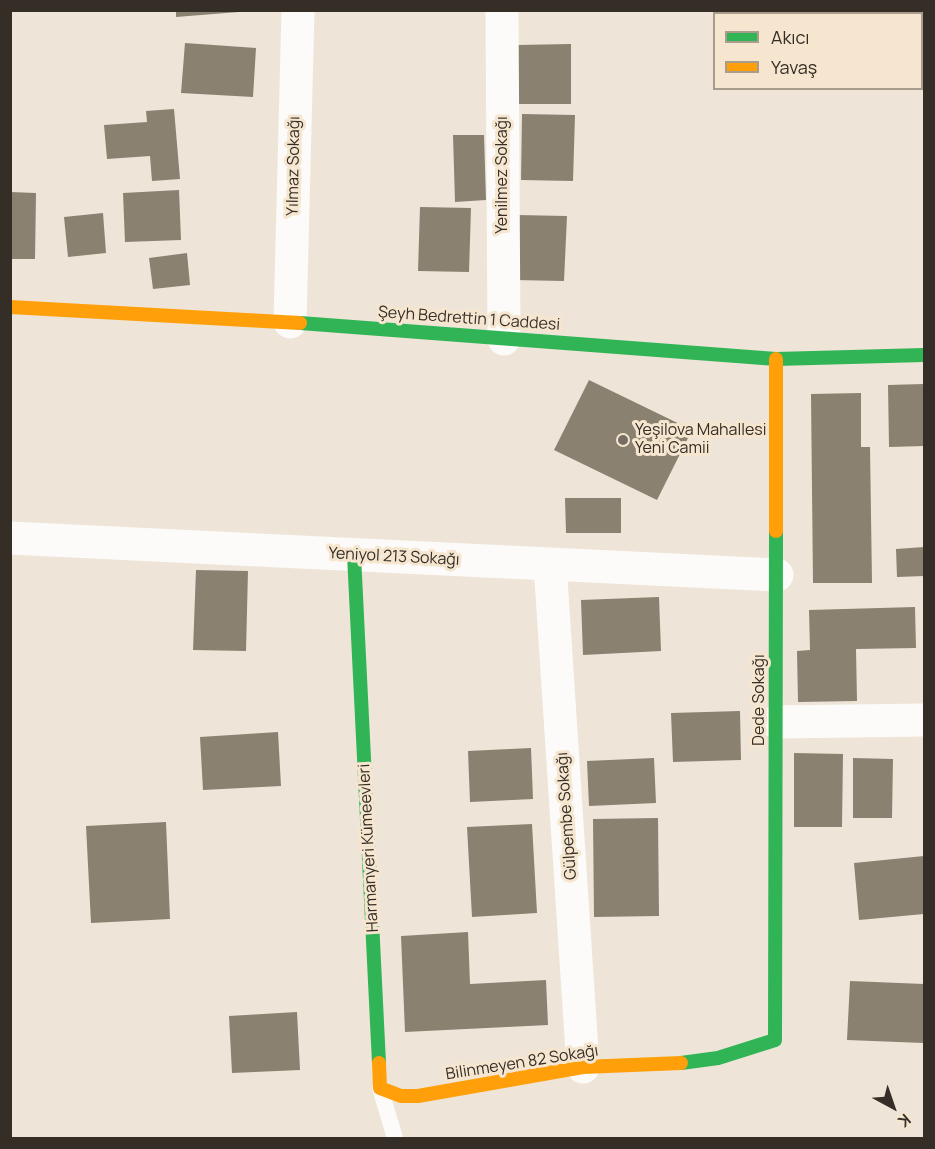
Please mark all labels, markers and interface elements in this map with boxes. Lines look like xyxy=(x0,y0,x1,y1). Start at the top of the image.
legend xyxy=(713,12,923,90)
text: Akıcı xyxy=(771,25,809,49)
text: Yavaş xyxy=(771,55,817,79)
street label: Yılmaz Sokağı xyxy=(284,116,304,216)
street label: Yenilmez Sokağı xyxy=(493,116,513,234)
street label: Şeyh Bedrettin 1 Caddesi xyxy=(377,303,561,335)
place label: Yeşilova Mahallesi Yeni Camii xyxy=(635,421,766,459)
marker: Yeşilova Mahallesi Yeni Camii xyxy=(616,433,630,447)
street label: Yeniyol 213 Sokağı xyxy=(328,544,460,570)
street label: Dede Sokağı xyxy=(750,654,770,746)
street label: Gülpembe Sokağı xyxy=(553,751,581,881)
street label: Harmanyeri Kümeevleri xyxy=(355,763,383,933)
street label: Bilinmeyen 82 Sokağı xyxy=(444,1041,600,1085)
north arrow xyxy=(863,1077,923,1137)
text: K xyxy=(894,1109,916,1133)

